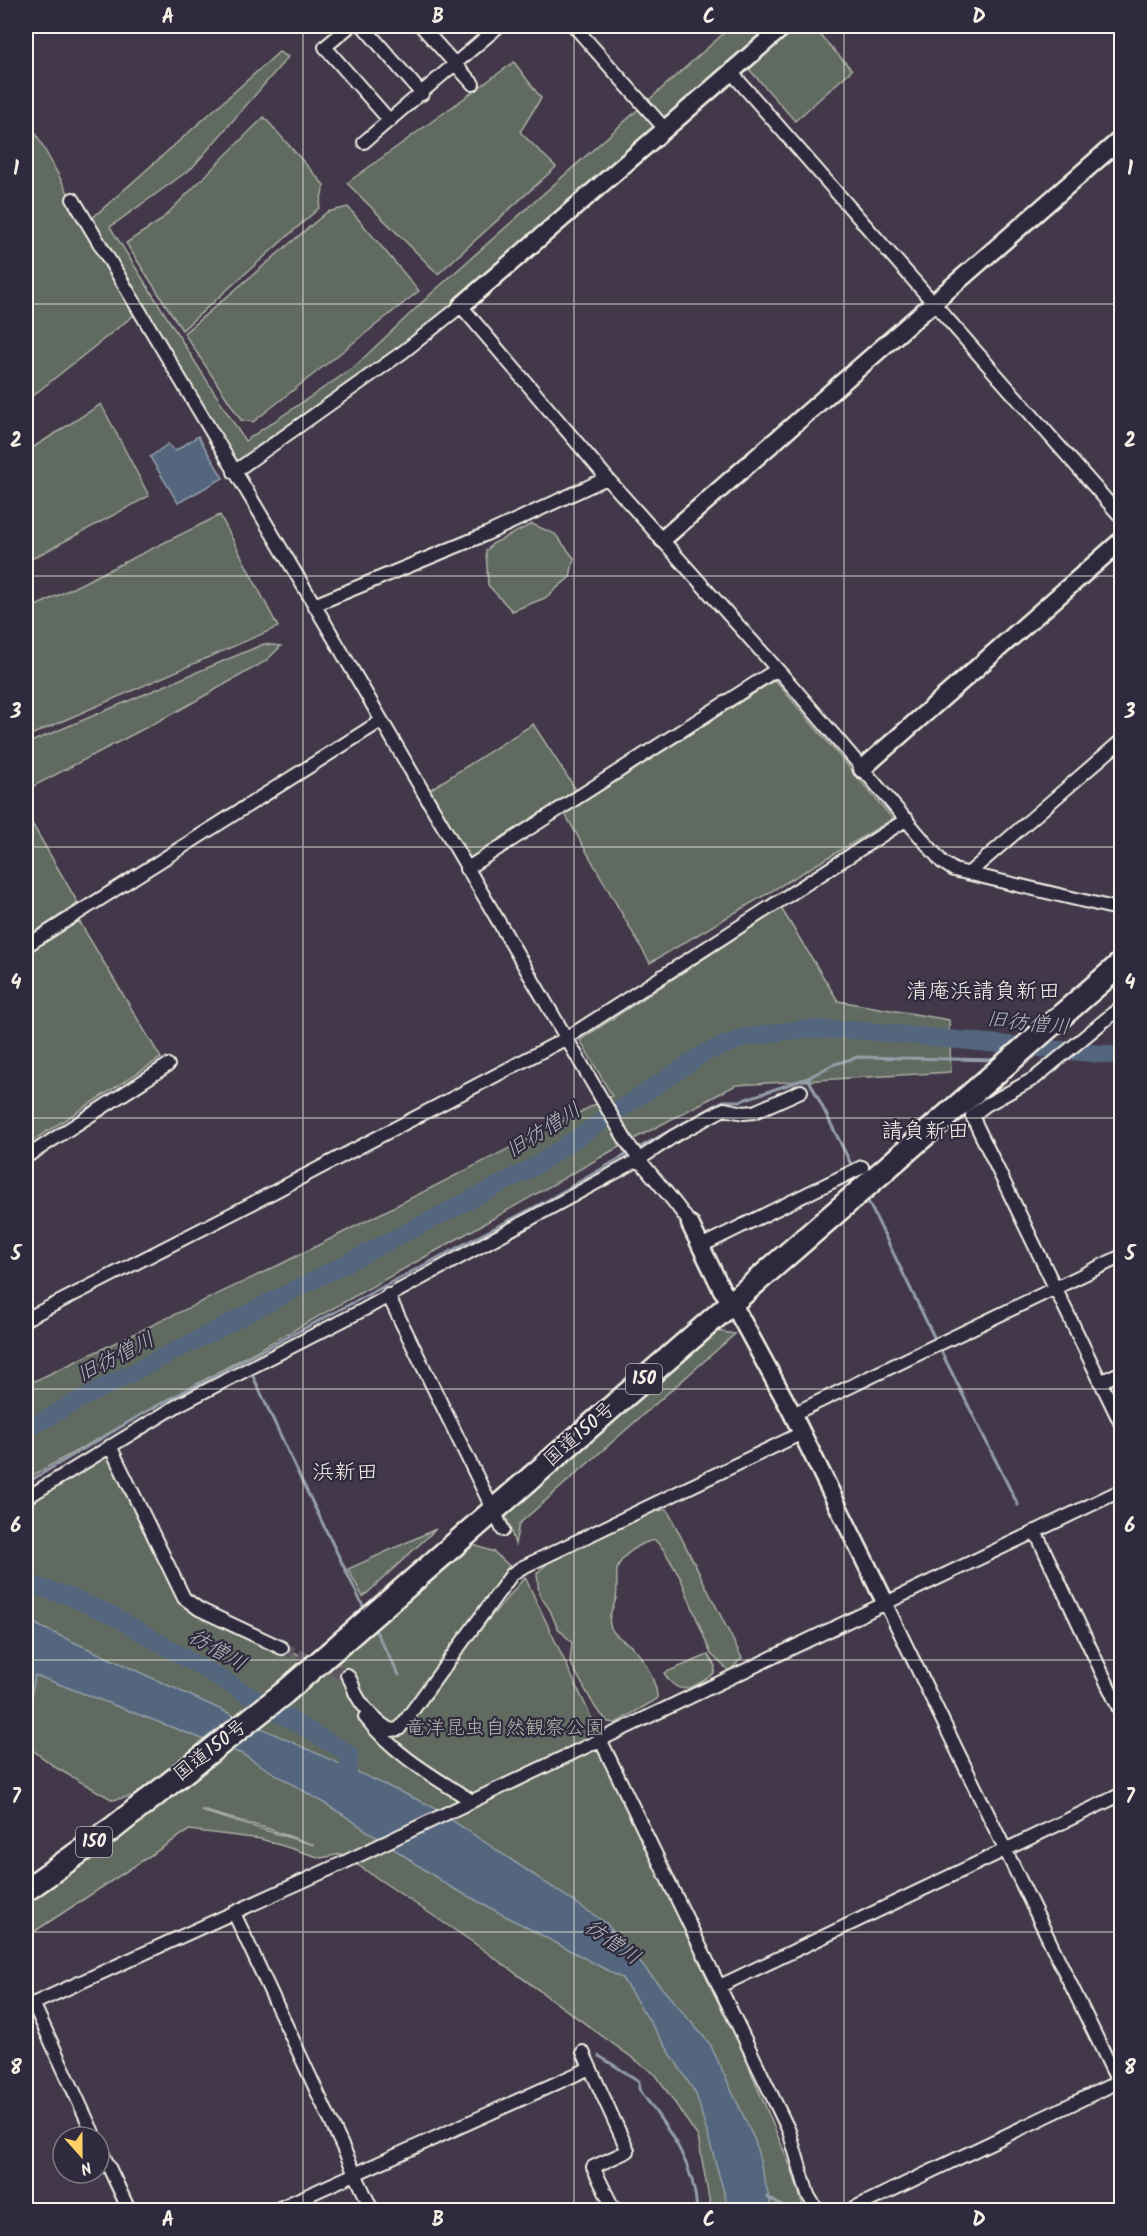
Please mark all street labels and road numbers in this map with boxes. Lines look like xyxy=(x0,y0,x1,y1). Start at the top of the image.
road number: 150 xyxy=(626,1364,662,1394)
street label: 国道150号 xyxy=(537,1394,623,1476)
street label: 国道150号 xyxy=(167,1712,255,1790)
road number: 150 xyxy=(76,1827,112,1857)

